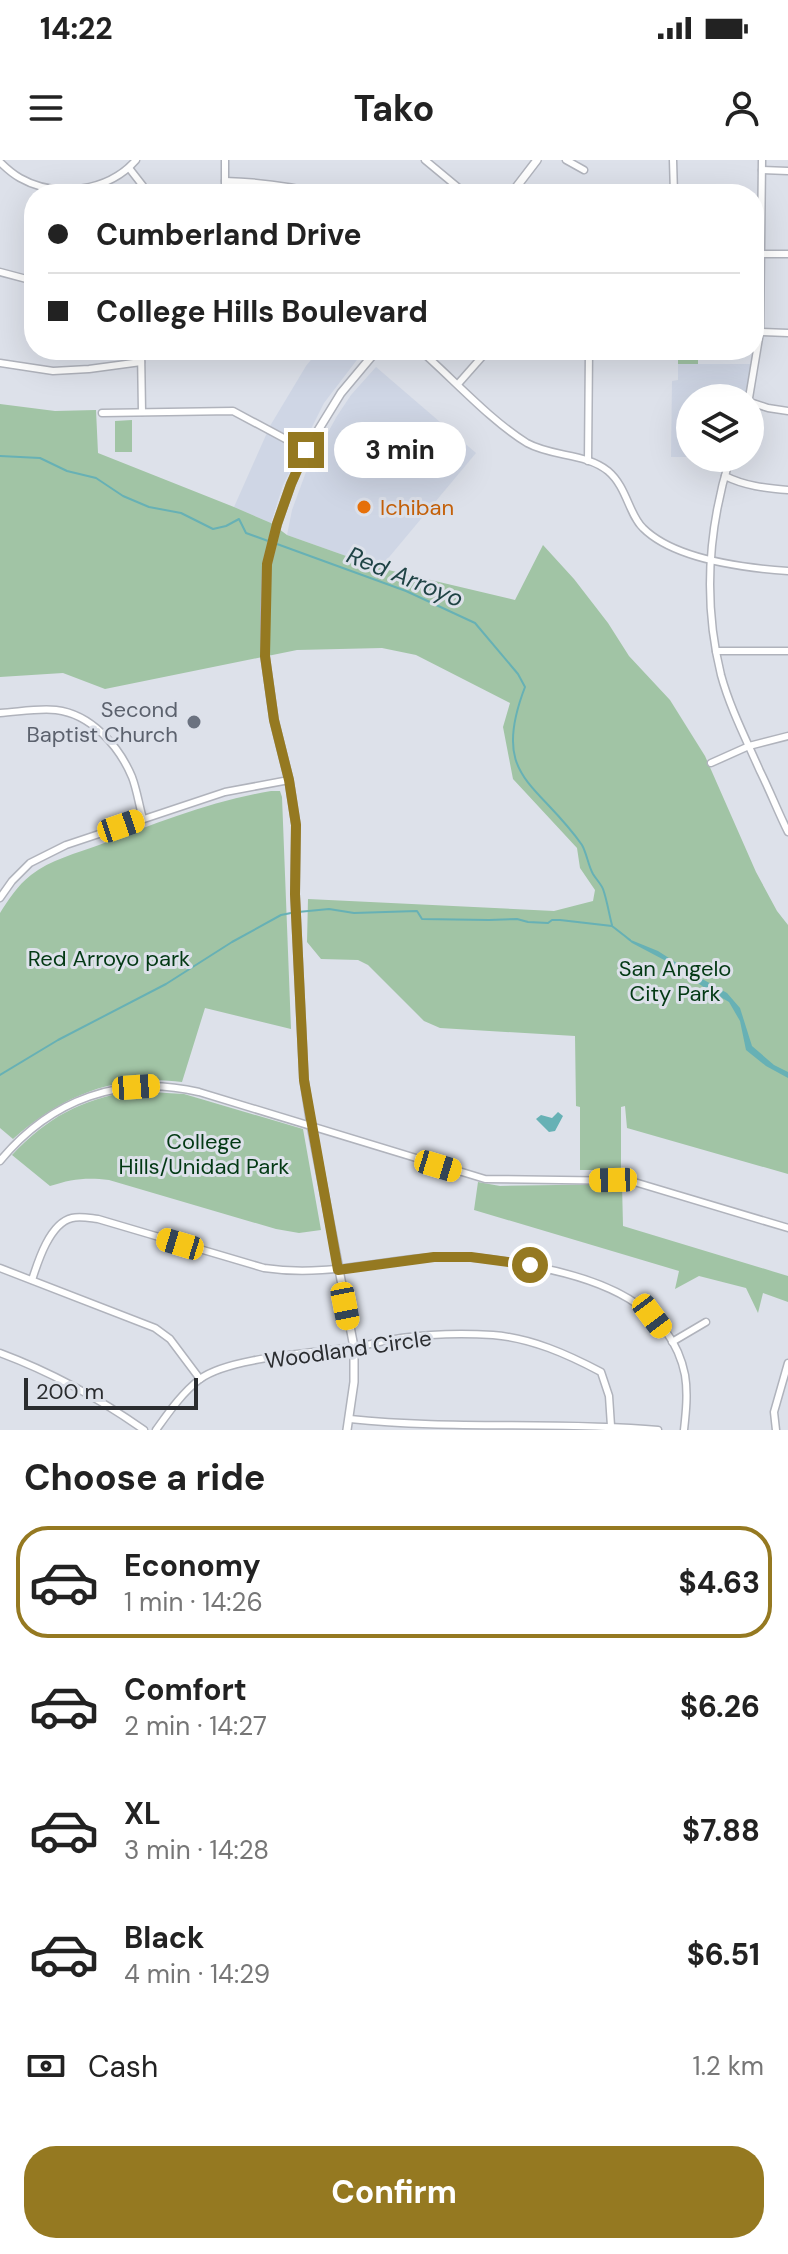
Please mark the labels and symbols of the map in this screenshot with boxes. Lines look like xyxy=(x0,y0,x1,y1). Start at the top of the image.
callout: 3 min xyxy=(334,422,466,478)
route end xyxy=(288,432,324,468)
place label: Ichiban xyxy=(380,493,454,522)
marker: Ichiban xyxy=(355,498,373,516)
water label: Red Arroyo xyxy=(342,539,468,614)
place label: Second Baptist Church xyxy=(27,695,178,749)
marker: Second Baptist Church xyxy=(185,713,203,731)
car xyxy=(94,807,148,845)
park label: Red Arroyo park xyxy=(28,944,190,973)
park label: San Angelo City Park xyxy=(619,954,731,1008)
car xyxy=(111,1073,161,1101)
park label: College Hills/Unidad Park xyxy=(119,1127,289,1181)
car xyxy=(412,1148,464,1184)
car xyxy=(589,1168,637,1192)
car xyxy=(154,1226,206,1262)
route start xyxy=(512,1247,548,1283)
car xyxy=(329,1280,361,1332)
car xyxy=(628,1290,676,1342)
street label: Woodland Circle xyxy=(263,1323,433,1376)
scale bar xyxy=(24,1374,198,1410)

